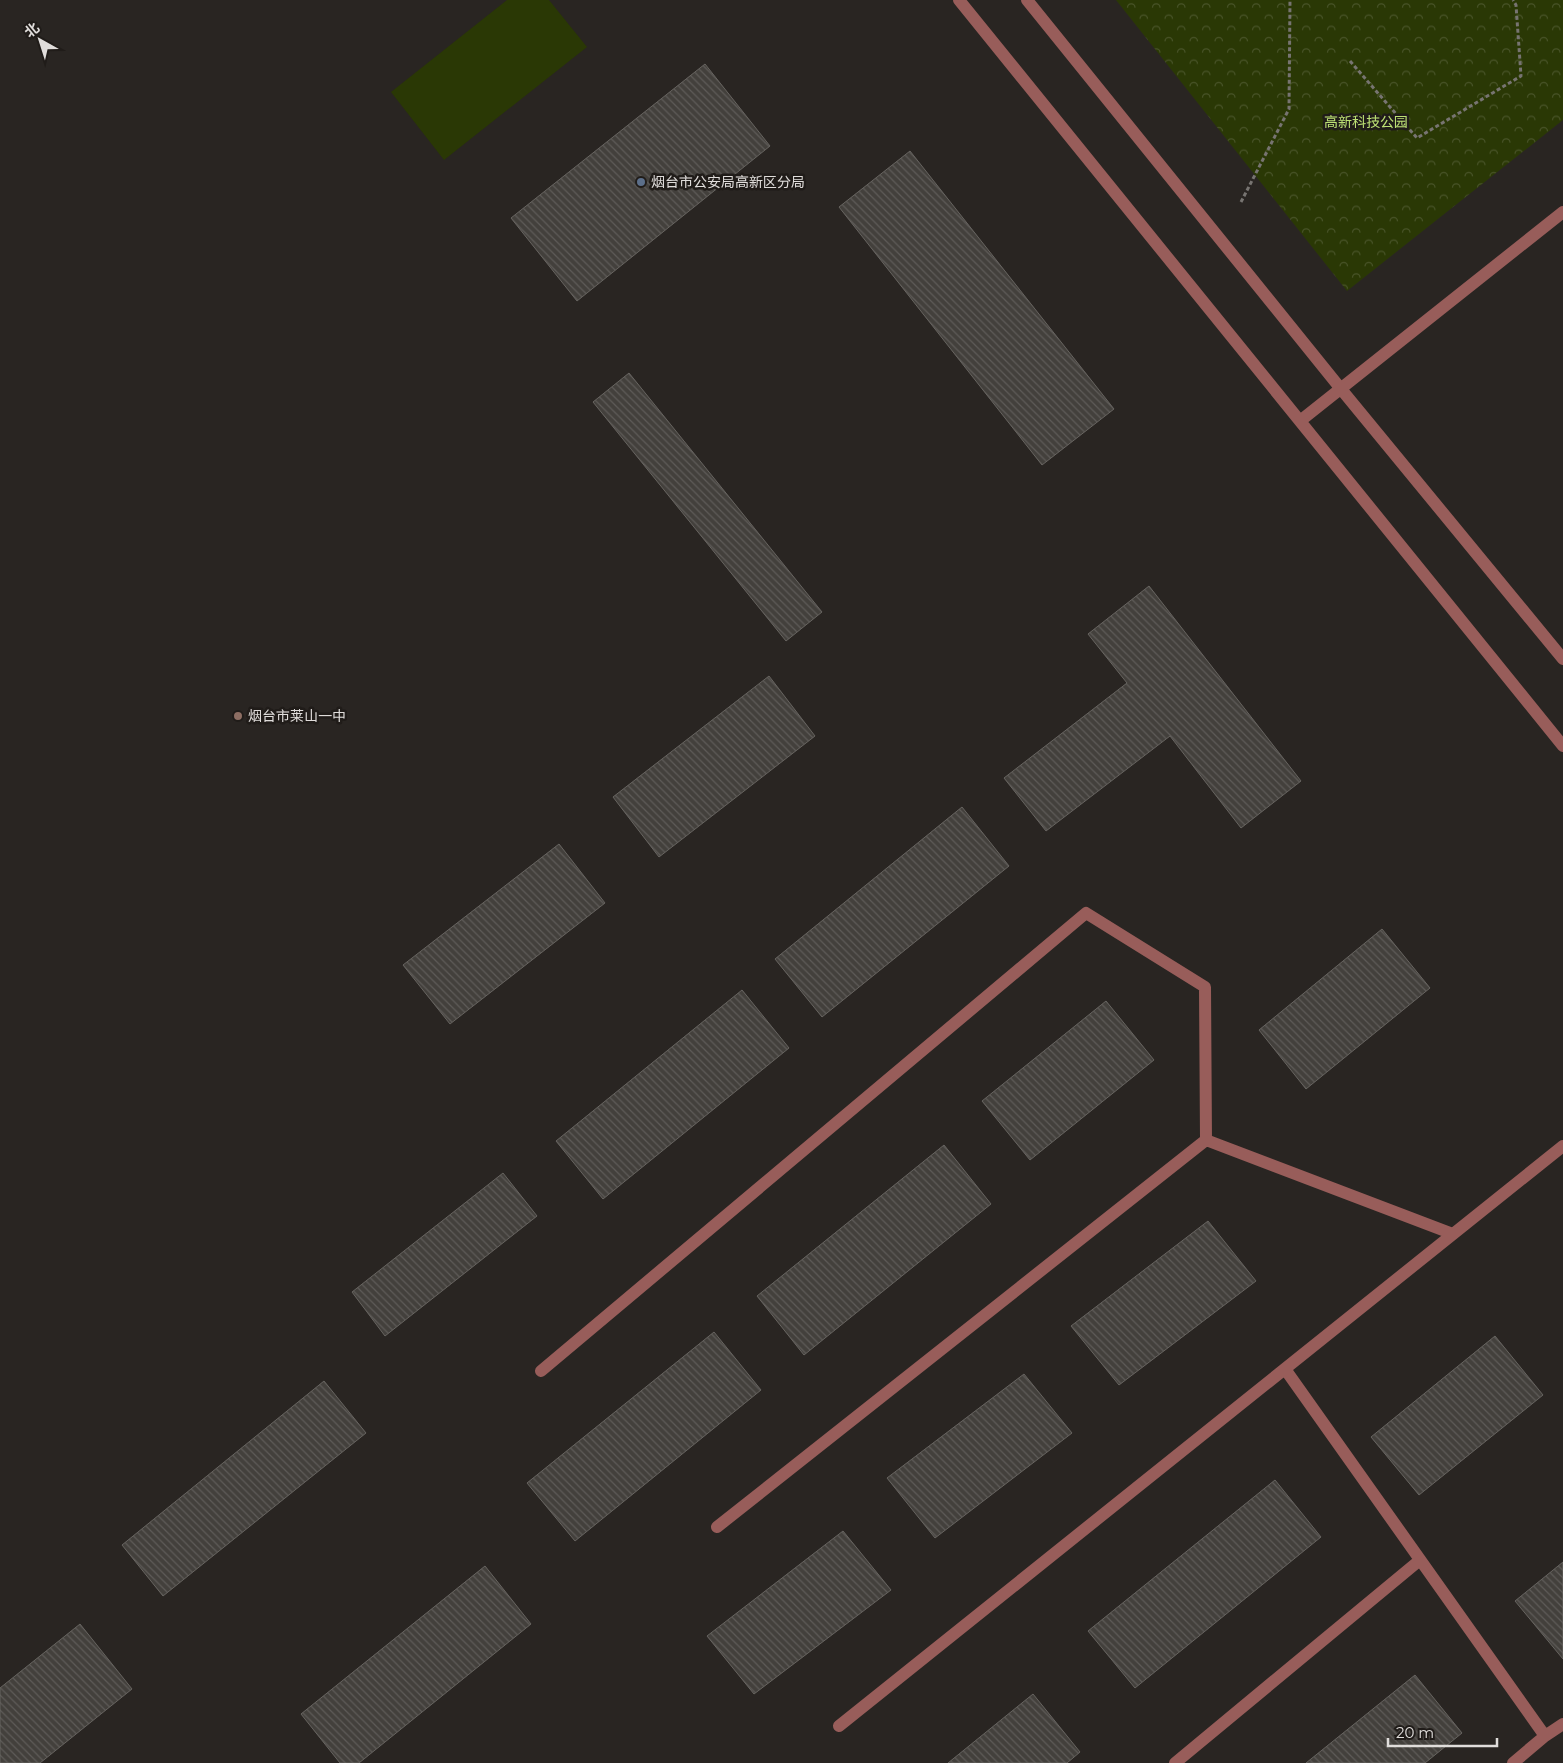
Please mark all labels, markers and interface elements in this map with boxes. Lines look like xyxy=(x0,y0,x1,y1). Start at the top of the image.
north arrow xyxy=(15,15,65,65)
text: 北 xyxy=(21,18,43,41)
park label: 高新科技公园 xyxy=(1324,113,1408,131)
place label: 烟台市公安局高新区分局 xyxy=(651,173,805,191)
marker: 烟台市公安局高新区分局 xyxy=(635,176,647,188)
place label: 烟台市莱山一中 xyxy=(248,707,346,725)
marker: 烟台市莱山一中 xyxy=(232,710,244,722)
scale bar xyxy=(1388,1716,1497,1748)
text: 20 m xyxy=(1396,1723,1434,1742)

